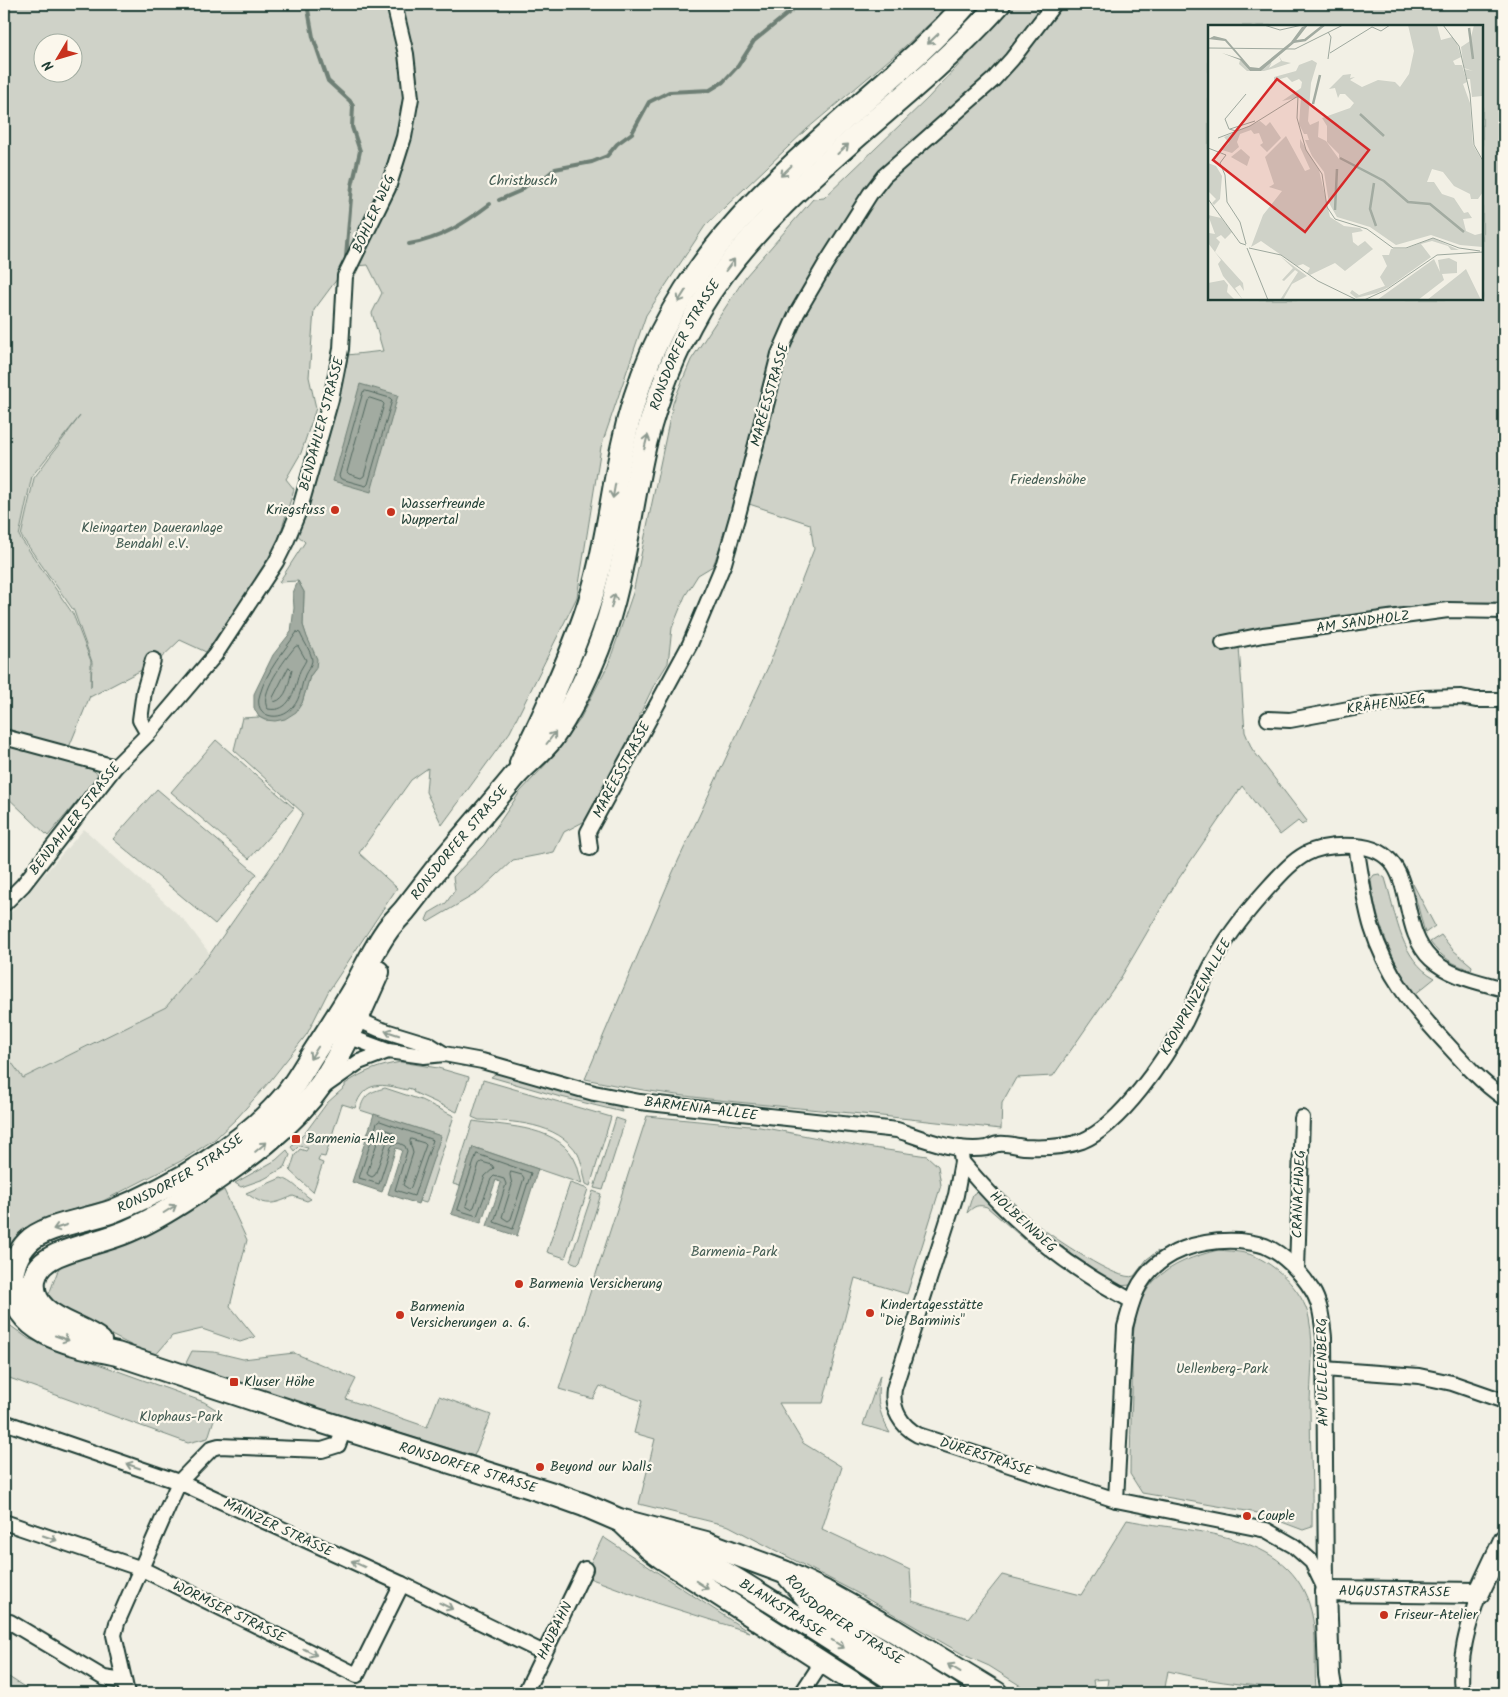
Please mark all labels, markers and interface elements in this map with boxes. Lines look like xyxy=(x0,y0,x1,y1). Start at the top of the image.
inset map xyxy=(1208,25,1483,300)
north arrow xyxy=(32,32,82,82)
one-way arrow xyxy=(927,33,939,45)
text: N xyxy=(37,55,60,76)
one-way arrow xyxy=(837,143,850,155)
one-way arrow xyxy=(780,165,792,177)
park label: Christbusch xyxy=(488,170,558,192)
street label: BÖHLER WEG xyxy=(347,171,401,257)
one-way arrow xyxy=(725,258,735,272)
street label: RONSDORFER STRASSE xyxy=(644,274,727,413)
one-way arrow xyxy=(677,288,687,302)
street label: MARÉESSTRASSE xyxy=(745,340,795,449)
street label: BENDAHLER STRASSE xyxy=(294,354,351,493)
one-way arrow xyxy=(642,434,651,450)
park label: Friedenshöhe xyxy=(1010,469,1087,491)
one-way arrow xyxy=(608,483,618,499)
place label: Wasserfreunde Wuppertal xyxy=(401,493,486,531)
place label: Kriegsfuss xyxy=(266,499,325,521)
marker: Kriegsfuss xyxy=(329,504,341,516)
marker: Wasserfreunde Wuppertal xyxy=(385,506,397,518)
park label: Kleingarten Daueranlage Bendahl e.V. xyxy=(81,517,224,555)
one-way arrow xyxy=(609,593,619,609)
street label: AM SANDHOLZ xyxy=(1315,605,1411,639)
street label: KRÄHENWEG xyxy=(1345,688,1427,720)
street label: MARÉESSTRASSE xyxy=(587,717,657,822)
one-way arrow xyxy=(546,731,556,745)
street label: BENDAHLER STRASSE xyxy=(24,757,127,880)
street label: RONSDORFER STRASSE xyxy=(405,780,514,905)
street label: KRONPRINZENALLEE xyxy=(1155,934,1238,1059)
one-way arrow xyxy=(385,1028,401,1037)
one-way arrow xyxy=(309,1045,319,1059)
street label: BARMENIA-ALLEE xyxy=(643,1091,760,1127)
street label: RONSDORFER STRASSE xyxy=(114,1128,249,1219)
place label: Barmenia-Allee xyxy=(306,1128,396,1150)
marker: Barmenia-Allee xyxy=(290,1133,302,1145)
one-way arrow xyxy=(254,1141,267,1152)
street label: CRANACHWEG xyxy=(1286,1149,1312,1239)
street label: HOLBEINWEG xyxy=(984,1186,1062,1258)
one-way arrow xyxy=(162,1204,176,1214)
one-way arrow xyxy=(53,1223,69,1232)
park label: Barmenia-Park xyxy=(691,1241,778,1263)
place label: Barmenia Versicherung xyxy=(529,1273,663,1295)
marker: Barmenia Versicherung xyxy=(513,1278,525,1290)
place label: Kindertagesstätte "Die Barminis" xyxy=(880,1294,984,1332)
place label: Barmenia Versicherungen a. G. xyxy=(410,1296,530,1334)
marker: Kindertagesstätte "Die Barminis" xyxy=(864,1307,876,1319)
marker: Barmenia Versicherungen a. G. xyxy=(394,1309,406,1321)
street label: AM UELLENBERG xyxy=(1311,1318,1335,1426)
one-way arrow xyxy=(54,1334,70,1344)
park label: Uellenberg-Park xyxy=(1176,1358,1268,1380)
place label: Kluser Höhe xyxy=(244,1371,315,1393)
marker: Kluser Höhe xyxy=(228,1376,240,1388)
park label: Klophaus-Park xyxy=(139,1406,223,1428)
street label: DÜRERSTRASSE xyxy=(937,1432,1036,1483)
street label: RONSDORFER STRASSE xyxy=(396,1437,541,1500)
place label: Beyond our Walls xyxy=(550,1456,652,1478)
one-way arrow xyxy=(126,1461,141,1470)
marker: Beyond our Walls xyxy=(534,1461,546,1473)
street label: MAINZER STRASSE xyxy=(220,1493,337,1563)
place label: Couple xyxy=(1257,1505,1296,1527)
marker: Couple xyxy=(1241,1510,1253,1522)
one-way arrow xyxy=(42,1533,58,1543)
one-way arrow xyxy=(350,1559,365,1569)
street label: RONSDORFER STRASSE xyxy=(780,1570,909,1672)
street label: BLANKSTRASSE xyxy=(735,1573,830,1644)
street label: WORMSER STRASSE xyxy=(169,1575,290,1649)
one-way arrow xyxy=(695,1580,709,1590)
street label: AUGUSTASTRASSE xyxy=(1339,1580,1452,1604)
street label: HAUBAHN xyxy=(531,1598,579,1664)
one-way arrow xyxy=(438,1602,453,1611)
place label: Friseur-Atelier xyxy=(1394,1604,1479,1626)
marker: Friseur-Atelier xyxy=(1378,1609,1390,1621)
one-way arrow xyxy=(831,1639,845,1649)
one-way arrow xyxy=(302,1648,317,1657)
one-way arrow xyxy=(948,1662,962,1672)

